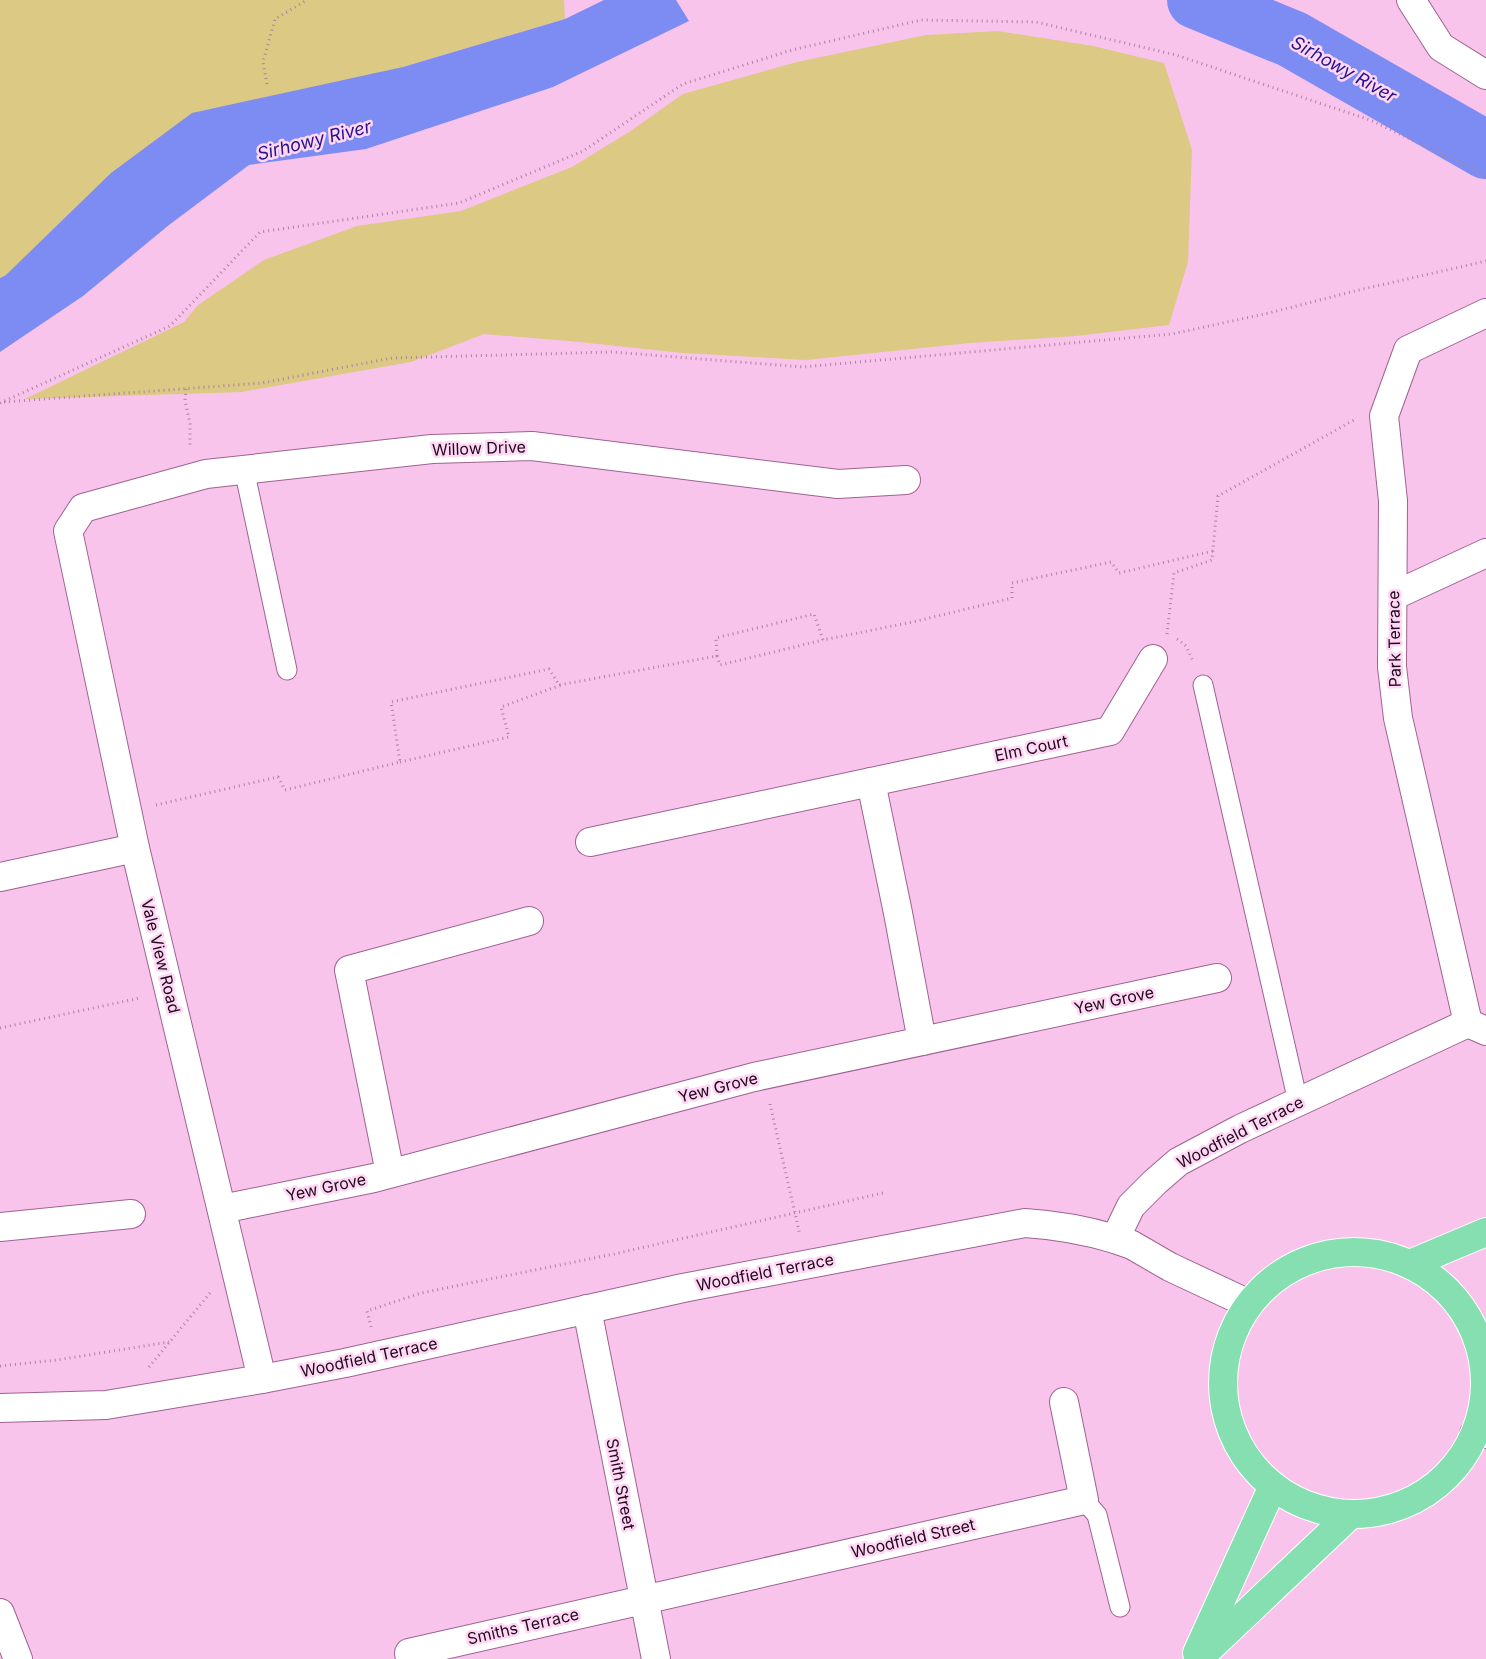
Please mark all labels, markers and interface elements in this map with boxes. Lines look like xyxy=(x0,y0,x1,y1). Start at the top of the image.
water label: Sirhowy River xyxy=(1288,31,1401,107)
water label: Sirhowy River xyxy=(255,115,374,164)
street label: Willow Drive xyxy=(432,436,526,460)
street label: Park Terrace xyxy=(1383,590,1405,688)
street label: Elm Court xyxy=(993,730,1069,766)
street label: Vale View Road xyxy=(137,897,185,1015)
street label: Yew Grove xyxy=(1072,982,1156,1018)
street label: Yew Grove xyxy=(676,1067,760,1107)
street label: Woodfield Terrace xyxy=(1173,1091,1307,1173)
street label: Yew Grove xyxy=(284,1169,368,1205)
street label: Woodfield Terrace xyxy=(695,1249,835,1295)
street label: Woodfield Terrace xyxy=(299,1333,439,1381)
street label: Smith Street xyxy=(602,1437,640,1531)
street label: Woodfield Street xyxy=(849,1514,977,1562)
street label: Smiths Terrace xyxy=(465,1603,581,1649)

